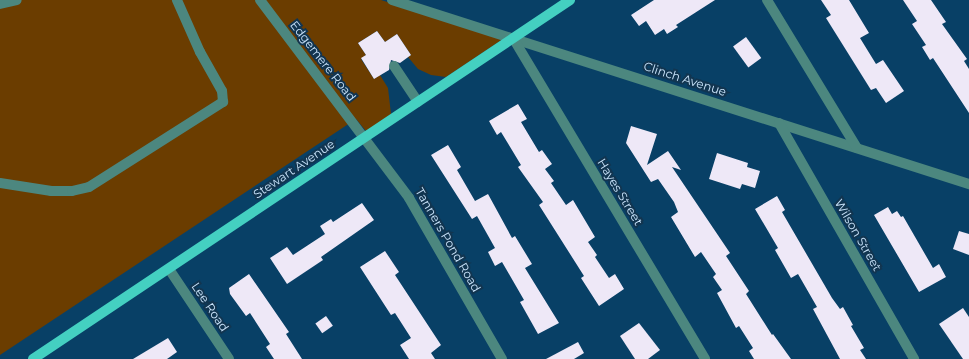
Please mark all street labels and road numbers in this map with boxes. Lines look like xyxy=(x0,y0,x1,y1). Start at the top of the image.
street label: Edgemere Road xyxy=(287,18,359,104)
street label: Clinch Avenue xyxy=(642,59,728,99)
street label: Stewart Avenue xyxy=(251,137,337,201)
street label: Hayes Street xyxy=(594,156,646,228)
street label: Tanners Pond Road xyxy=(412,185,484,295)
street label: Wilson Street xyxy=(832,197,884,273)
street label: Lee Road xyxy=(188,280,232,334)

